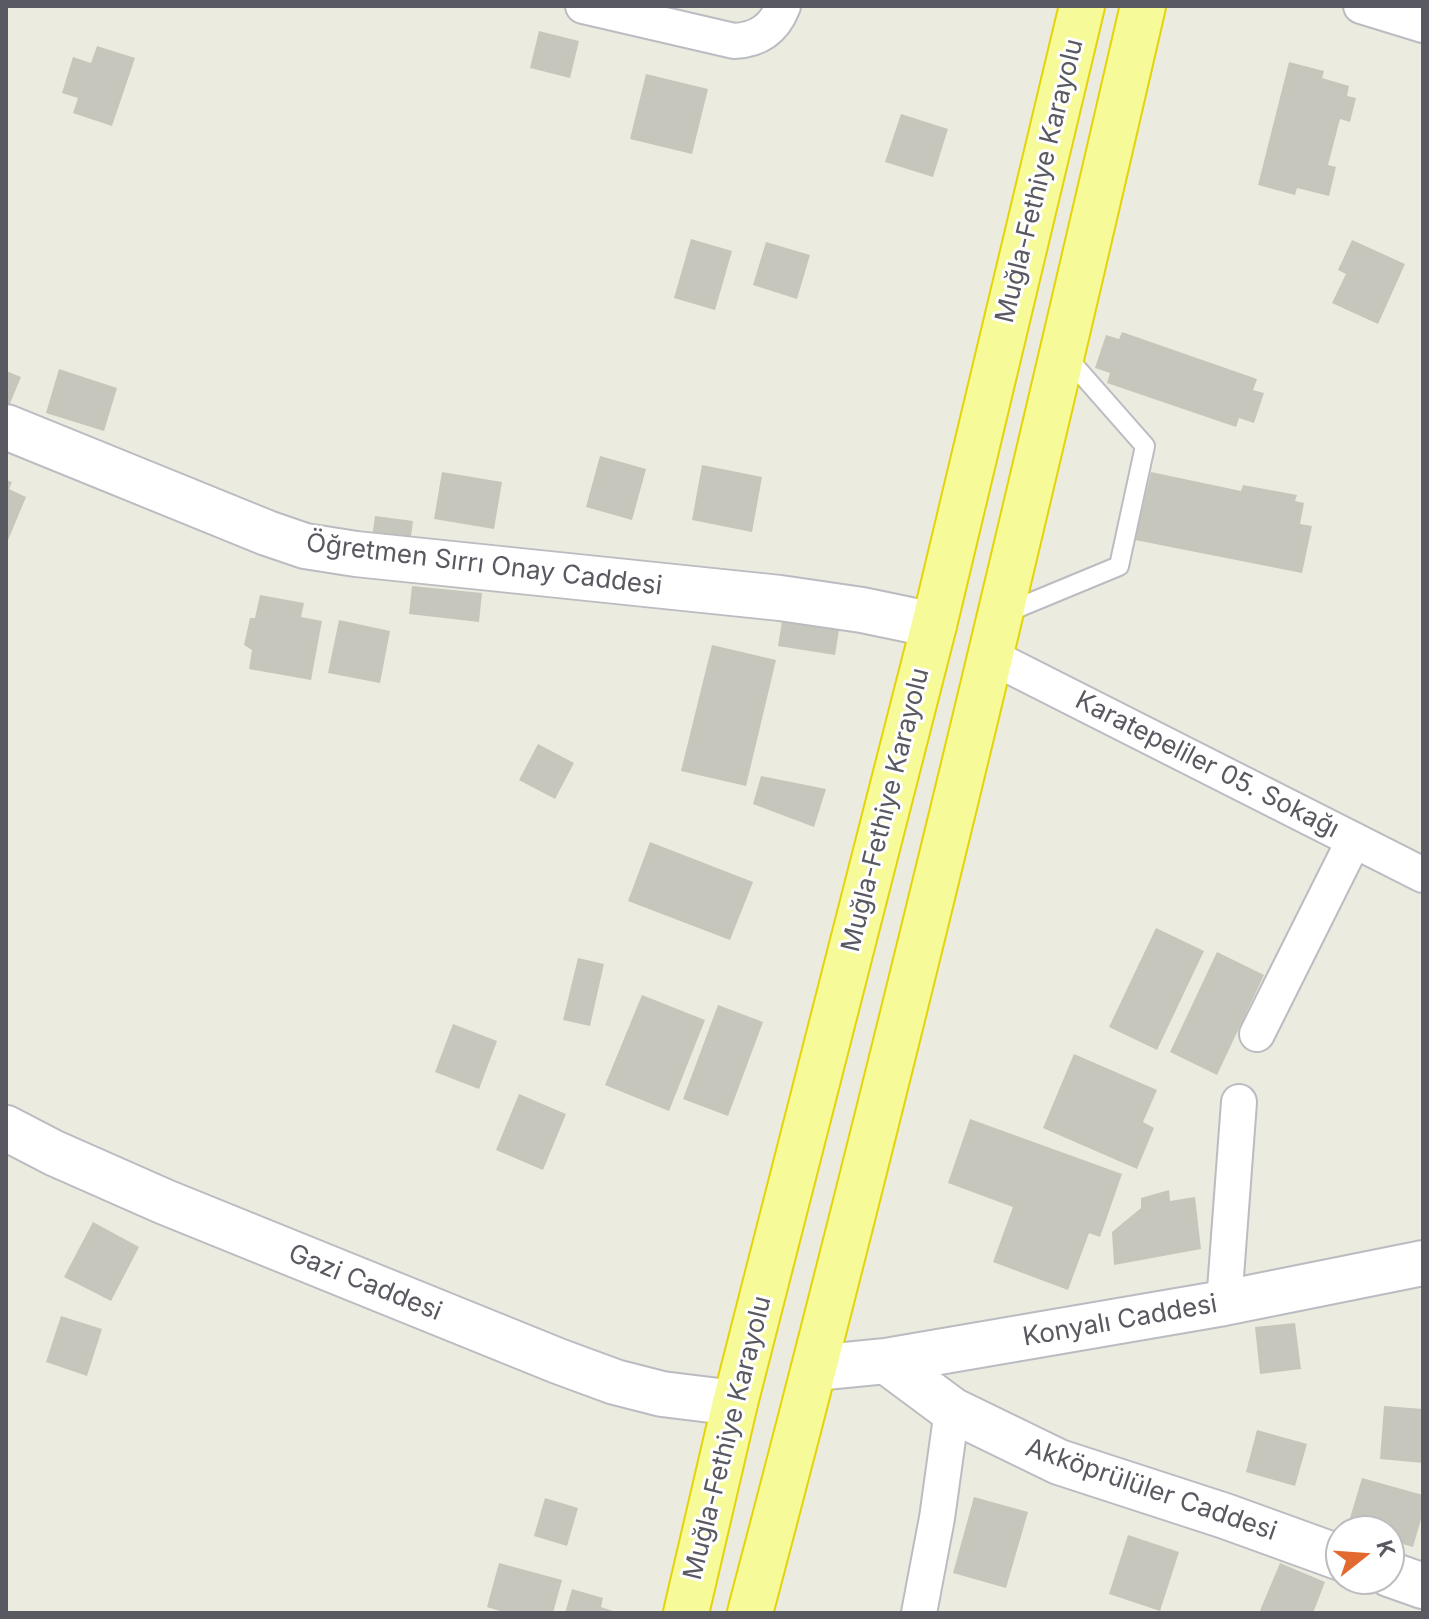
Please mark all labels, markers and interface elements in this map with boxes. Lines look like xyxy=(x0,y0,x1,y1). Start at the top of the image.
street label: Muğla-Fethiye Karayolu xyxy=(990,36,1090,326)
street label: Öğretmen Sırrı Onay Caddesi xyxy=(304,528,664,602)
street label: Muğla-Fethiye Karayolu xyxy=(836,665,936,955)
street label: Karatepeliler 05. Sokağı xyxy=(1070,685,1344,845)
street label: Gazi Caddesi xyxy=(284,1238,446,1328)
street label: Konyalı Caddesi xyxy=(1020,1289,1220,1353)
street label: Muğla-Fethiye Karayolu xyxy=(678,1293,778,1583)
street label: Akköprülüler Caddesi xyxy=(1021,1432,1281,1548)
north arrow xyxy=(1325,1515,1405,1595)
text: K xyxy=(1371,1537,1401,1560)

